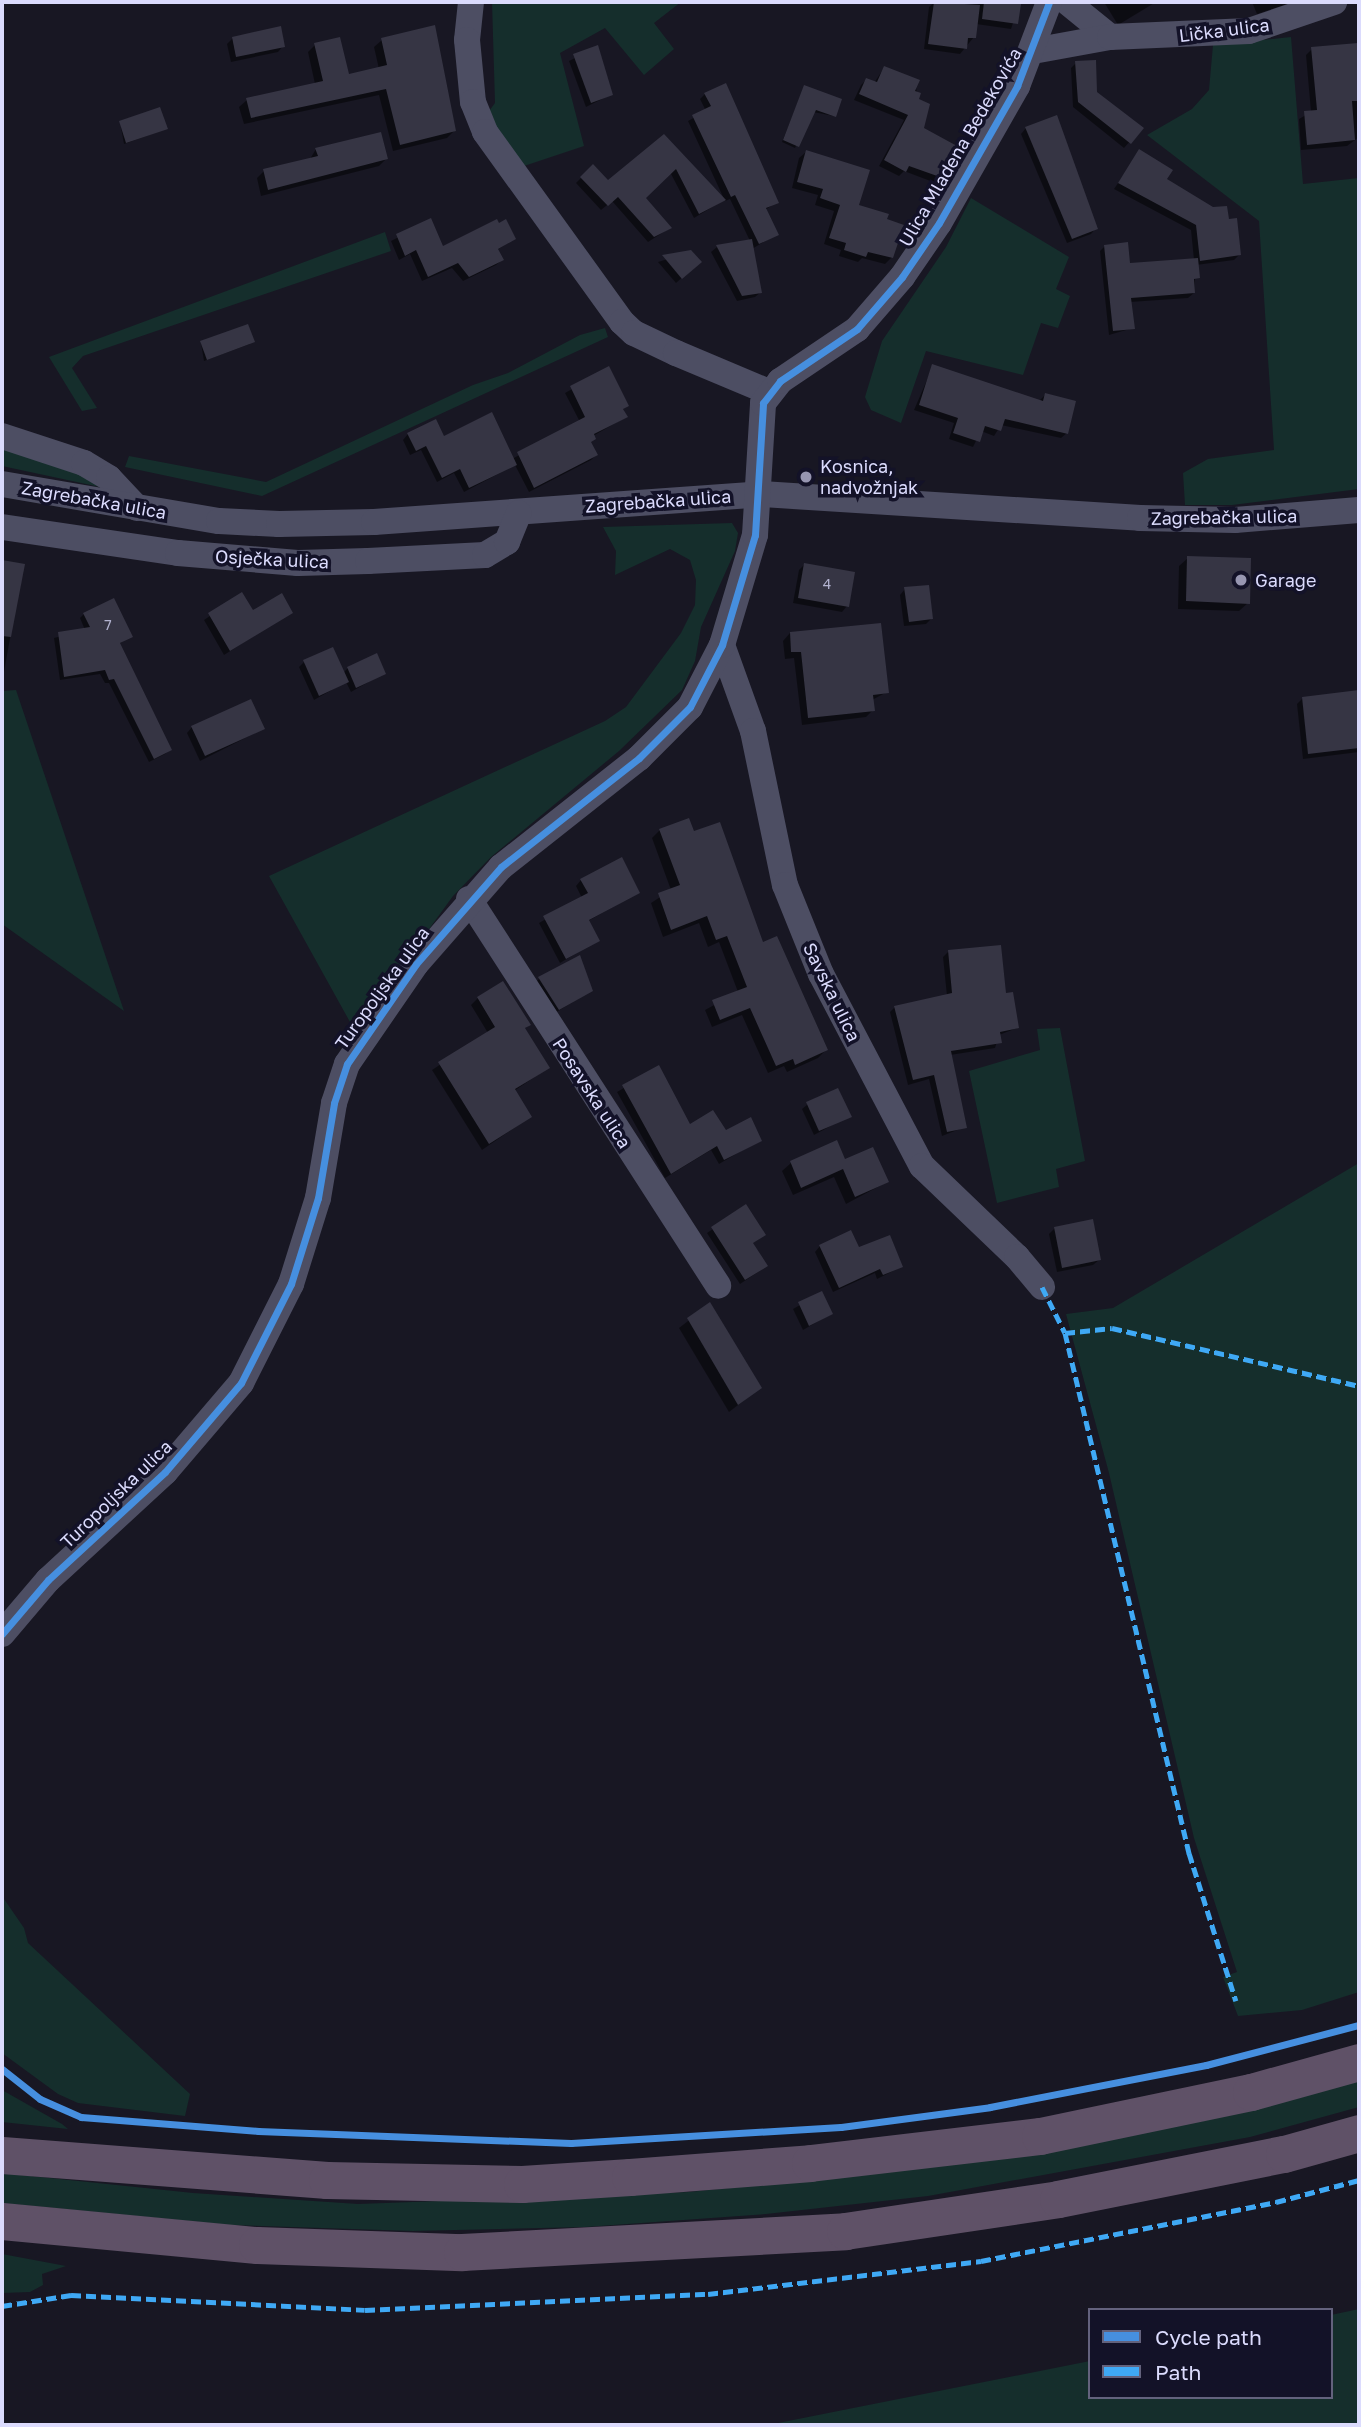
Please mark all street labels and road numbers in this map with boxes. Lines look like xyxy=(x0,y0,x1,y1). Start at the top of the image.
street label: Lička ulica xyxy=(1178,14,1270,46)
street label: Ulica Mladena Bedekovića xyxy=(894,44,1026,250)
street label: Zagrebačka ulica xyxy=(20,477,168,523)
street label: Zagrebačka ulica xyxy=(584,485,732,517)
street label: Zagrebačka ulica xyxy=(1151,505,1297,529)
street label: Osječka ulica xyxy=(214,545,330,573)
street label: Turopoljska ulica xyxy=(330,923,434,1053)
street label: Savska ulica xyxy=(799,939,865,1045)
street label: Posavska ulica xyxy=(548,1034,636,1152)
street label: Turopoljska ulica xyxy=(56,1435,176,1553)

